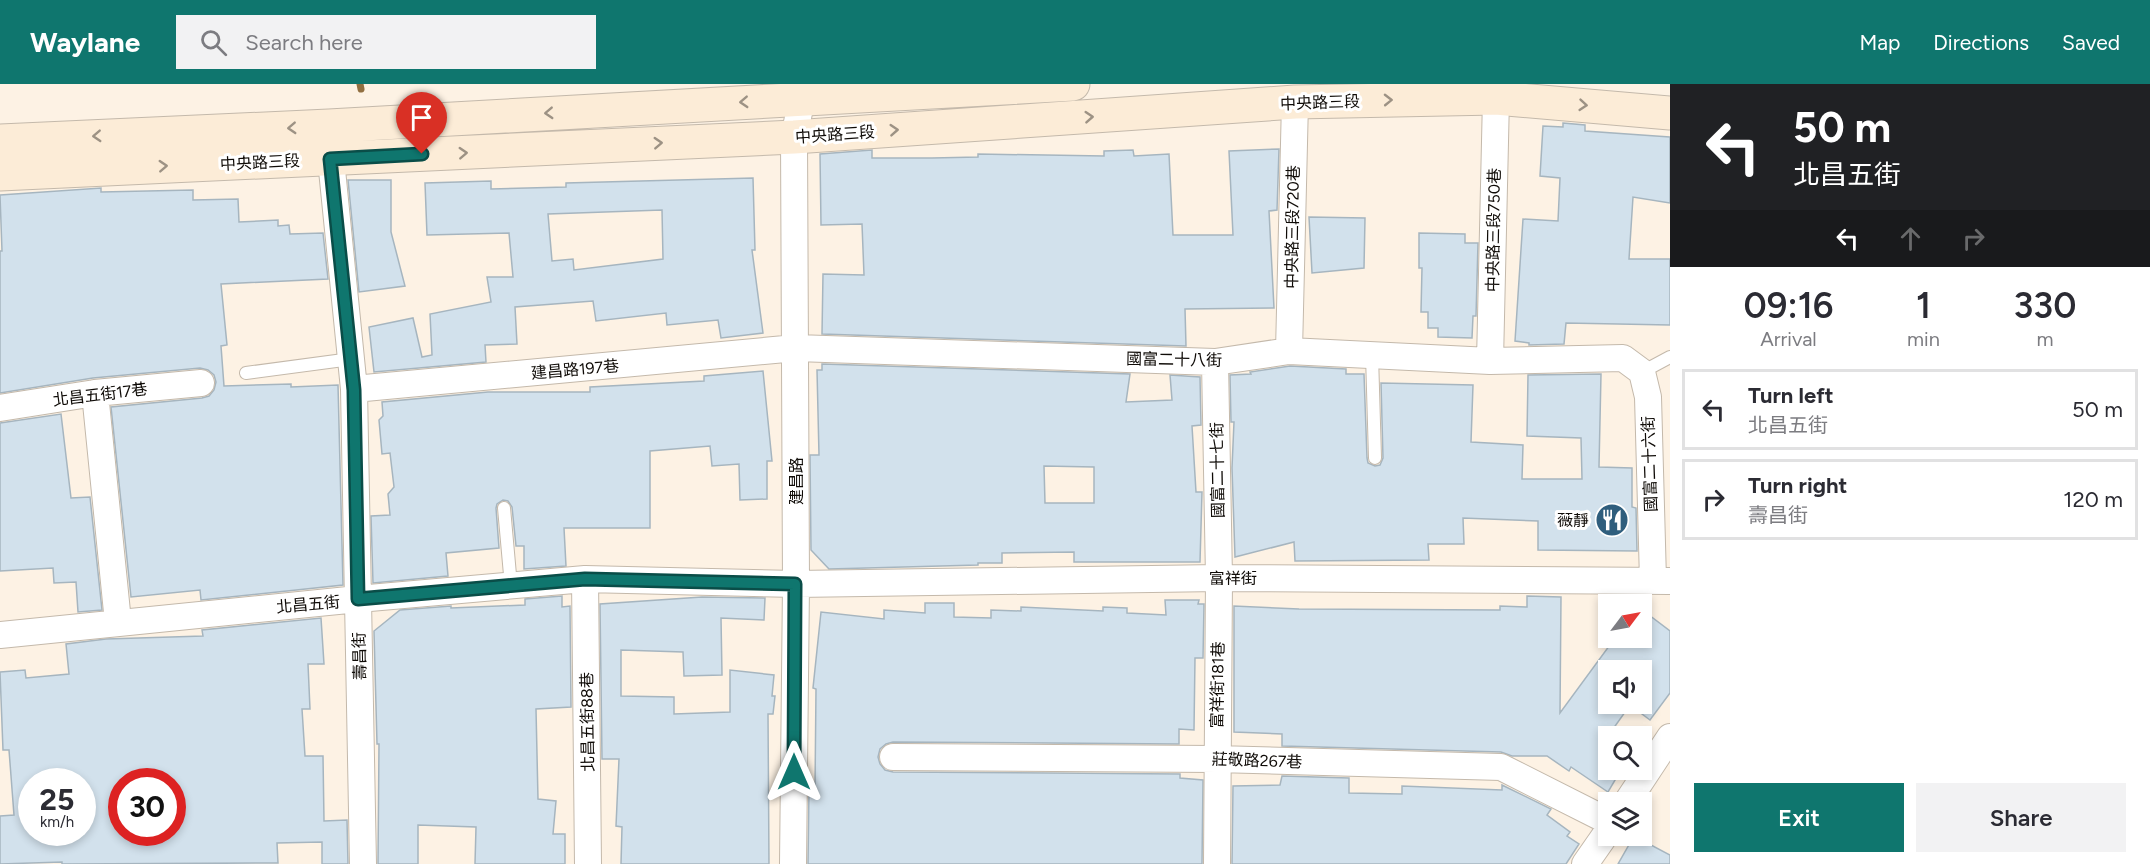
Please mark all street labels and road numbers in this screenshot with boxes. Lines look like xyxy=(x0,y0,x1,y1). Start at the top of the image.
street label: 中央路三段 xyxy=(1280,92,1360,113)
street label: 中央路三段 xyxy=(794,122,876,147)
street label: 中央路三段 xyxy=(220,151,300,174)
street label: 中央路三段720巷 xyxy=(1282,165,1303,289)
street label: 中央路三段750巷 xyxy=(1483,168,1504,292)
street label: 國富二十八街 xyxy=(1126,349,1222,370)
street label: 建昌路197巷 xyxy=(530,356,620,383)
street label: 北昌五街17巷 xyxy=(52,379,148,410)
street label: 國富二十六街 xyxy=(1638,416,1661,512)
street label: 國富二十七街 xyxy=(1207,422,1228,518)
street label: 建昌路 xyxy=(787,457,806,505)
street label: 富祥街 xyxy=(1209,569,1257,588)
street label: 北昌五街 xyxy=(275,592,341,617)
street label: 壽昌街 xyxy=(350,632,369,680)
street label: 富祥街181巷 xyxy=(1207,641,1228,729)
street label: 北昌五街88巷 xyxy=(577,672,598,772)
street label: 莊敬路267巷 xyxy=(1211,749,1303,772)

